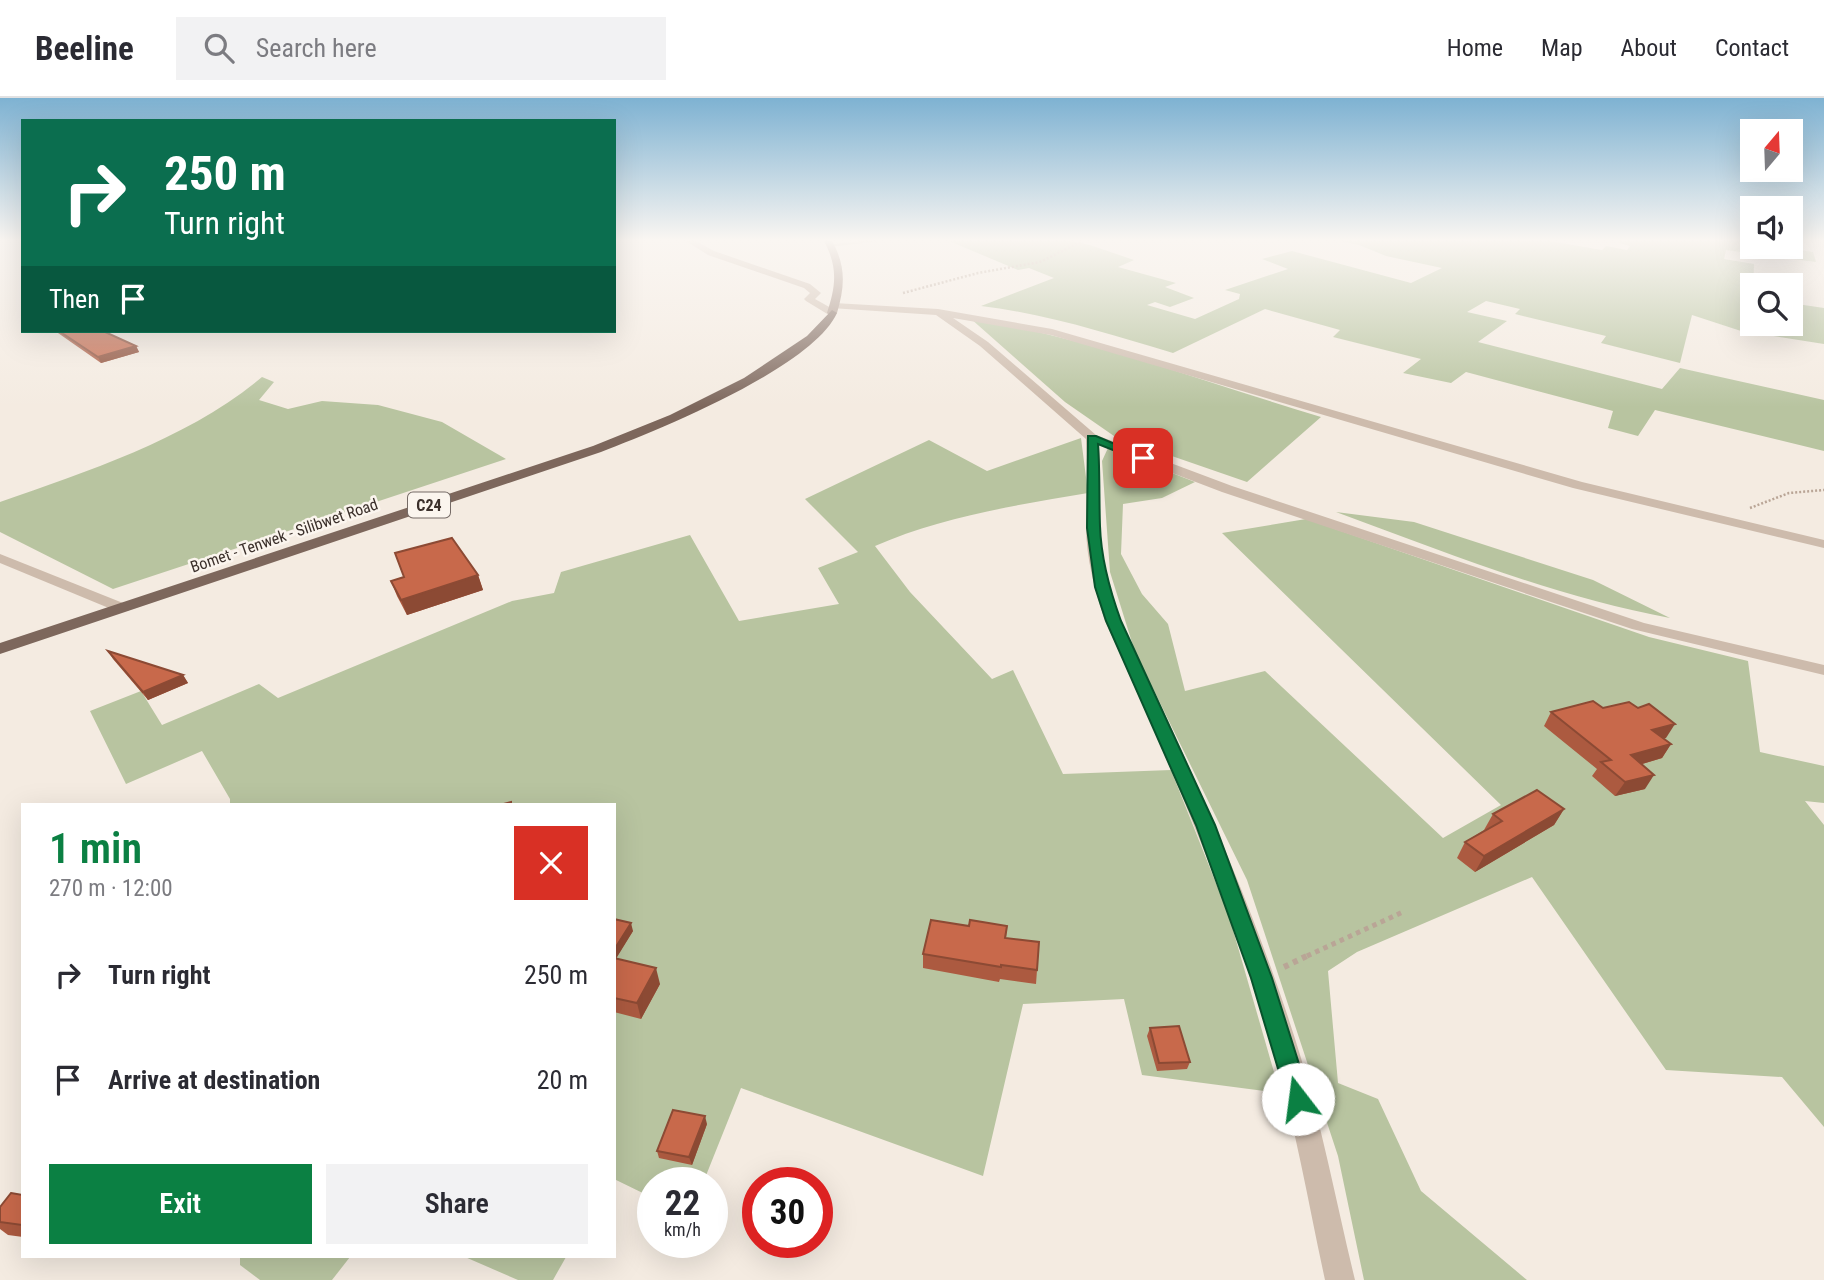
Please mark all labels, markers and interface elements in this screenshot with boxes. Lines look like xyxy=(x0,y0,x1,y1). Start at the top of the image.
search box xyxy=(176,17,666,80)
text: Beeline xyxy=(35,29,134,68)
icon: search xyxy=(200,29,238,67)
text: Search here xyxy=(256,33,377,63)
text: Home xyxy=(1447,34,1503,62)
text: Map xyxy=(1541,34,1583,62)
text: About xyxy=(1621,34,1677,62)
text: Contact xyxy=(1715,34,1789,62)
north arrow xyxy=(1740,119,1802,182)
map controls xyxy=(1740,119,1803,336)
text: 250 m xyxy=(164,145,286,202)
icon: right xyxy=(49,147,140,238)
button: sound xyxy=(1740,196,1803,259)
text: Turn right xyxy=(164,204,285,242)
button: search xyxy=(1740,273,1803,336)
icon: arrive xyxy=(114,280,152,318)
text: Then xyxy=(49,284,100,314)
pin xyxy=(1113,428,1173,488)
icon: arrive xyxy=(1124,439,1162,477)
road number: C24 xyxy=(408,492,450,518)
street label: Bomet - Tenwek - Silibwet Road xyxy=(188,494,380,577)
text: 1 min xyxy=(49,824,142,873)
button: close xyxy=(514,826,588,900)
text: 270 m · 12:00 xyxy=(49,875,173,902)
icon: right xyxy=(49,956,87,994)
text: Turn right xyxy=(108,960,210,990)
text: 250 m xyxy=(524,960,588,990)
icon: arrive xyxy=(49,1061,87,1099)
position arrow xyxy=(1261,1062,1335,1136)
text: Arrive at destination xyxy=(108,1065,320,1095)
text: 20 m xyxy=(537,1065,588,1095)
button: Exit xyxy=(49,1164,312,1244)
button: Share xyxy=(326,1164,588,1244)
speed limit sign: 30 xyxy=(742,1167,833,1258)
text: 22 xyxy=(665,1183,700,1224)
text: km/h xyxy=(664,1219,701,1240)

